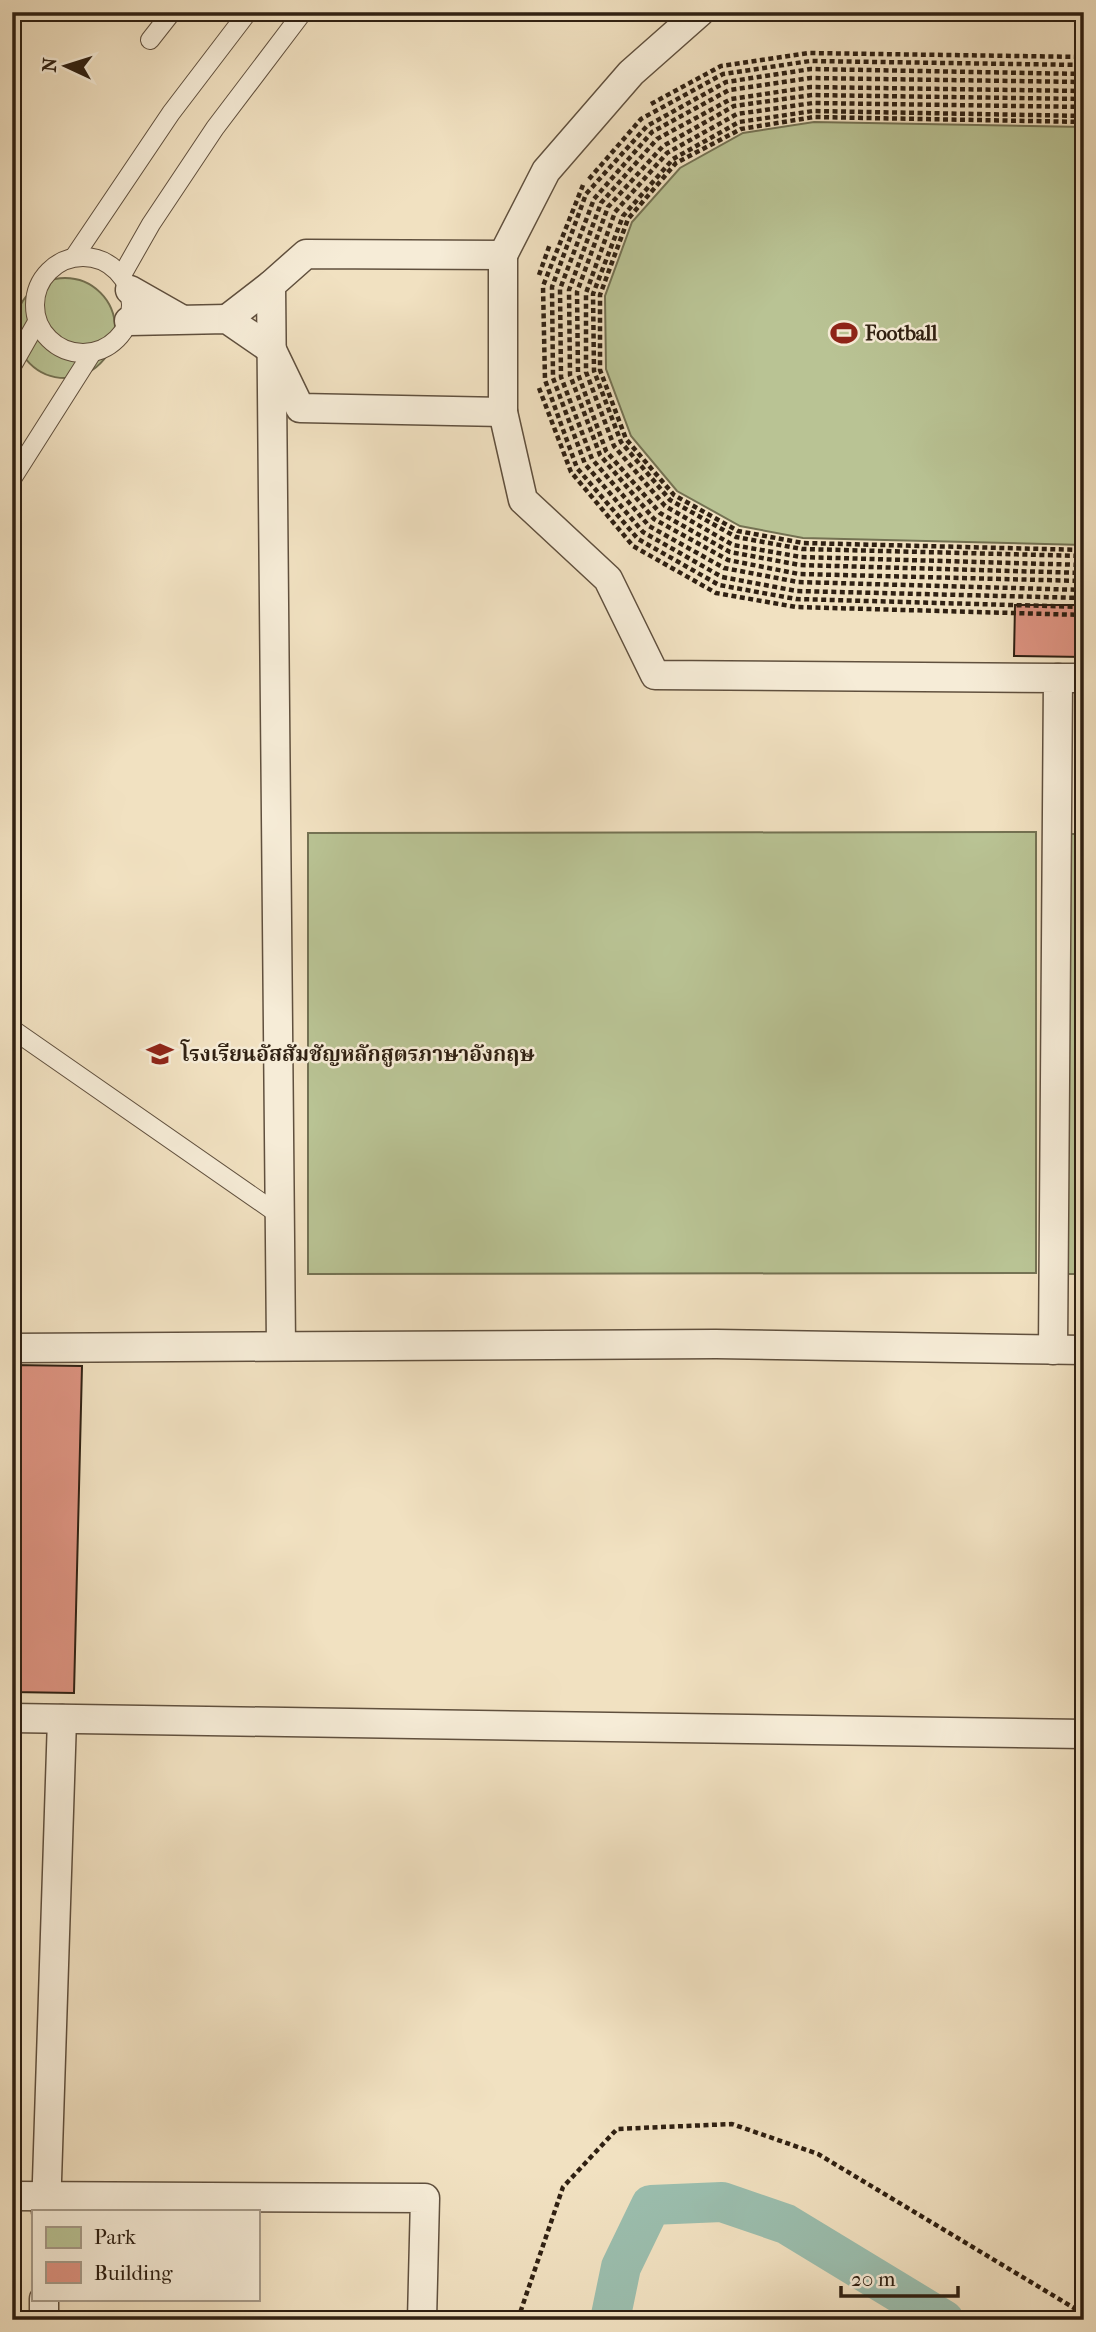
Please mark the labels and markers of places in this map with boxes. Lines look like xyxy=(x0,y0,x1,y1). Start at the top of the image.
sports icon: Football xyxy=(829,318,859,348)
place label: Football xyxy=(864,321,937,345)
school or university icon: โรงเรียนอัสสัมชัญหลักสูตรภาษาอังกฤษ xyxy=(145,1039,175,1069)
place label: โรงเรียนอัสสัมชัญหลักสูตรภาษาอังกฤษ xyxy=(180,1039,535,1067)

